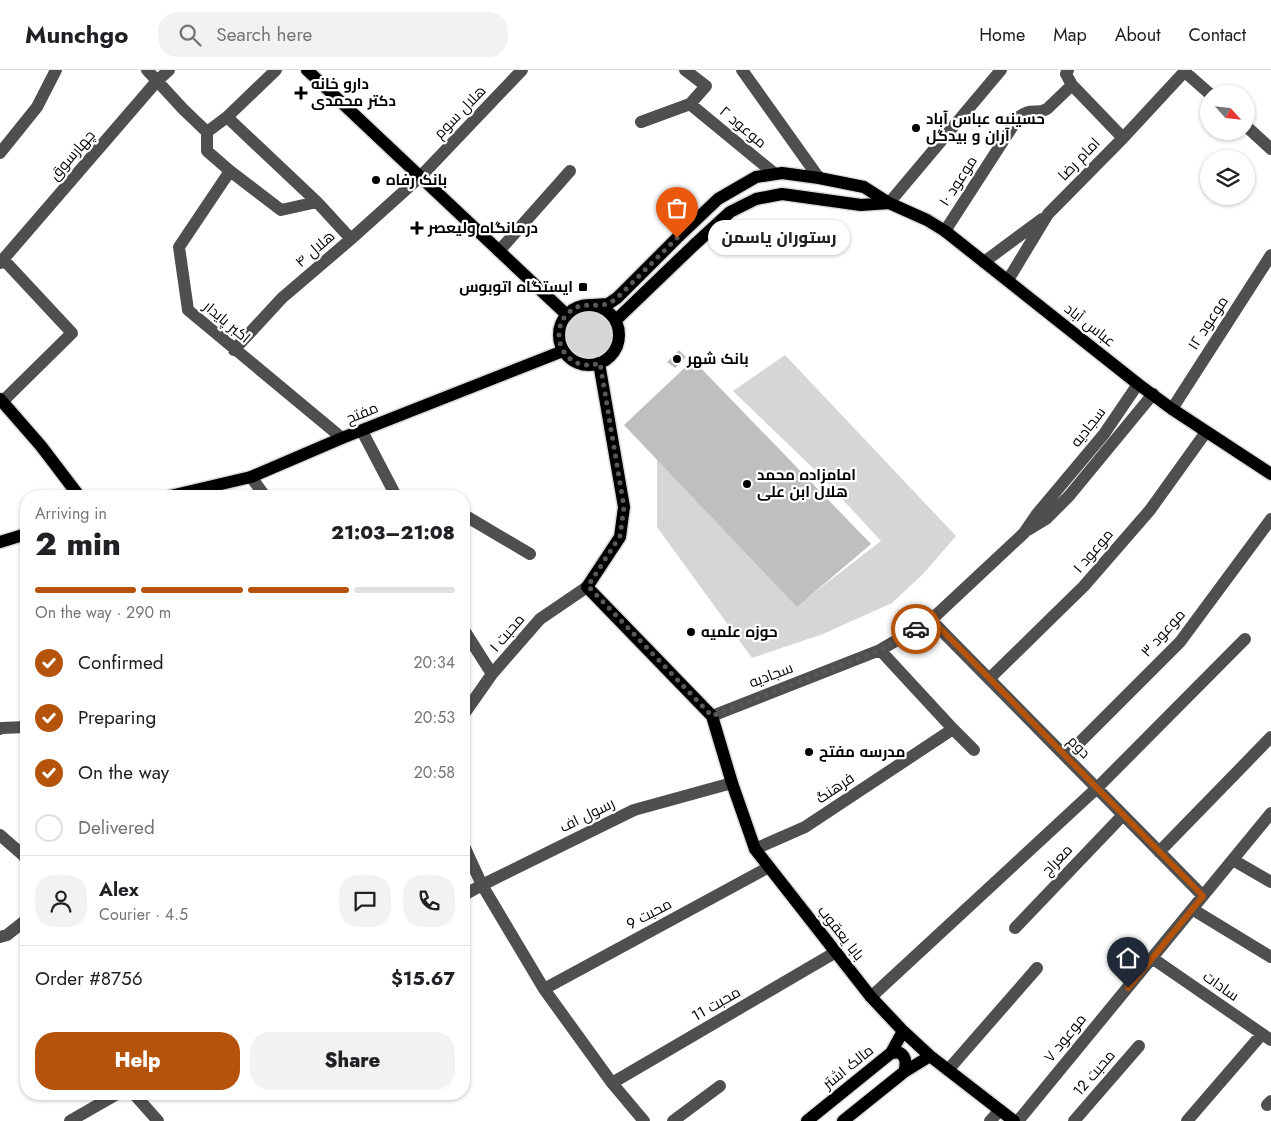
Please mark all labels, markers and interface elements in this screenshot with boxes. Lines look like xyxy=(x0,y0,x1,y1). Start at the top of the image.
search box xyxy=(158,12,508,57)
text: Munchgo xyxy=(25,17,128,52)
icon: search xyxy=(176,21,204,49)
text: Search here xyxy=(216,21,312,48)
text: Home xyxy=(979,22,1025,48)
text: Map xyxy=(1053,22,1087,48)
text: About xyxy=(1115,22,1160,48)
text: Contact xyxy=(1188,22,1246,48)
place label: دارو خانه دکتر محمدی xyxy=(311,73,396,112)
street label: هلال سوم xyxy=(429,80,491,144)
north arrow xyxy=(1200,85,1255,140)
map controls xyxy=(1200,85,1255,205)
marker: دارو خانه دکتر محمدی xyxy=(295,87,307,99)
street label: موعود ۲ xyxy=(715,101,771,153)
place label: حسینیه عباس آباد آران و بیدگل xyxy=(926,108,1045,147)
marker: حسینیه عباس آباد آران و بیدگل xyxy=(910,122,922,134)
street label: چهارسوق xyxy=(44,125,100,185)
street label: امام رضا xyxy=(1053,132,1105,186)
button: layers xyxy=(1200,150,1255,205)
street label: موعود ۱۰ xyxy=(934,152,982,210)
place label: بانک رفاه xyxy=(386,169,447,191)
marker: بانک رفاه xyxy=(370,174,382,186)
pin xyxy=(656,187,698,238)
icon: bag xyxy=(663,194,691,222)
place label: درمانگاه ولیعصر xyxy=(427,217,538,239)
callout: رستوران یاسمن xyxy=(707,220,850,256)
marker: درمانگاه ولیعصر xyxy=(410,221,424,235)
street label: هلال ۴ xyxy=(290,225,340,273)
text: رستوران یاسمن xyxy=(721,226,837,249)
place label: ایستگاه اتوبوس xyxy=(459,276,573,298)
marker: ایستگاه اتوبوس xyxy=(577,281,589,293)
street label: موعود ۱۲ xyxy=(1182,292,1234,354)
street label: اکبر پایدار xyxy=(198,295,255,348)
street label: عباس آباد xyxy=(1060,298,1120,352)
place label: بانک شهر xyxy=(686,348,749,370)
marker: بانک شهر xyxy=(671,353,683,365)
street label: مفتح xyxy=(343,397,381,429)
street label: سجادیه xyxy=(1065,402,1111,452)
place label: امامزاده محمد هلال ابن علی xyxy=(757,464,856,503)
marker: امامزاده محمد هلال ابن علی xyxy=(741,478,753,490)
text: Arriving in xyxy=(35,502,107,525)
text: 21:03–21:08 xyxy=(331,519,455,546)
text: 2 min xyxy=(35,521,121,567)
street label: موعود ۱ xyxy=(1068,524,1118,578)
text: On the way · 290 m xyxy=(35,601,171,624)
courier xyxy=(891,604,941,654)
street label: موعود ۳ xyxy=(1136,604,1190,662)
street label: محبت ۱ xyxy=(484,609,530,657)
icon: car xyxy=(902,615,930,643)
place label: حوزه علمیه xyxy=(701,621,778,643)
marker: حوزه علمیه xyxy=(685,626,697,638)
icon: check xyxy=(35,649,63,677)
text: Confirmed xyxy=(78,649,164,676)
text: 20:34 xyxy=(413,651,455,674)
street label: سجادیه xyxy=(746,657,796,693)
icon: check xyxy=(35,704,63,732)
text: Preparing xyxy=(78,704,156,731)
text: 20:53 xyxy=(414,706,455,729)
street label: دوم xyxy=(1062,730,1096,764)
place label: مدرسه مفتح xyxy=(819,741,905,763)
marker: مدرسه مفتح xyxy=(803,746,815,758)
icon: check xyxy=(35,759,63,787)
text: On the way xyxy=(78,759,169,786)
text: 20:58 xyxy=(414,761,455,784)
street label: فرهنگ xyxy=(811,767,859,809)
street label: رسول اف xyxy=(556,792,618,838)
text: Delivered xyxy=(78,814,155,841)
street label: معراج xyxy=(1036,839,1078,881)
button: person xyxy=(35,875,87,927)
button: chat xyxy=(339,875,391,927)
button: phone xyxy=(403,875,455,927)
text: Alex xyxy=(99,876,139,903)
street label: محبت 9 xyxy=(622,893,676,935)
street label: بابا یعقوب xyxy=(812,901,870,965)
text: Courier · 4.5 xyxy=(99,903,188,926)
pin xyxy=(1107,937,1149,988)
icon: home xyxy=(1114,944,1142,972)
text: Order #8756 xyxy=(35,965,143,992)
text: $15.67 xyxy=(391,965,455,992)
street label: سادات xyxy=(1198,966,1244,1006)
street label: محبت 11 xyxy=(687,981,745,1027)
street label: موعود ۷ xyxy=(1039,1009,1091,1067)
button: Help xyxy=(35,1032,240,1090)
button: Share xyxy=(250,1032,455,1090)
street label: مالک اشتر xyxy=(817,1039,878,1095)
street label: محبت 12 xyxy=(1068,1045,1120,1101)

